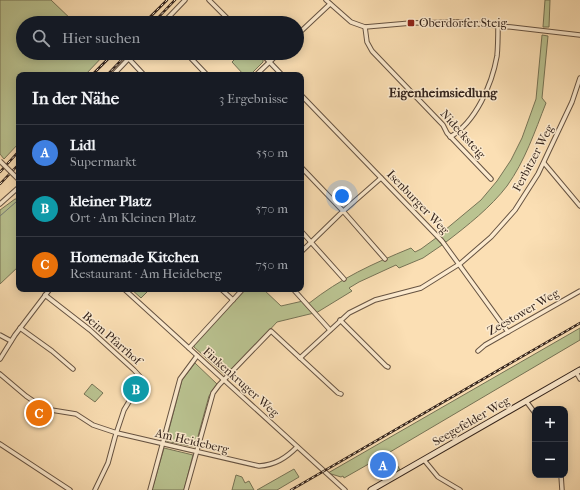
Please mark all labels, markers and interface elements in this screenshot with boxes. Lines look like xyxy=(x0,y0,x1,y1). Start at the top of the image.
search box xyxy=(16,16,304,60)
place label: Oberdorfer Steig xyxy=(419,16,508,30)
marker: Oberdorfer Steig xyxy=(406,18,416,28)
icon: search xyxy=(30,27,52,49)
text: Hier suchen xyxy=(62,29,140,47)
district label: Eigenheimsiedlung xyxy=(389,85,498,101)
text: In der Nähe xyxy=(32,88,119,108)
text: 3 Ergebnisse xyxy=(219,91,288,106)
street label: Nidecksteig xyxy=(437,107,489,162)
street label: Ferbitzer Weg xyxy=(510,122,557,194)
text: Lidl xyxy=(70,136,96,154)
text: A xyxy=(41,145,49,160)
text: 550 m xyxy=(256,145,288,160)
text: Supermarkt xyxy=(70,154,137,169)
street label: Isenburger Weg xyxy=(384,167,452,237)
your location xyxy=(332,186,352,206)
text: kleiner Platz xyxy=(70,192,151,210)
text: B xyxy=(41,201,49,216)
text: 570 m xyxy=(255,201,288,216)
text: Ort · Am Kleinen Platz xyxy=(70,210,196,225)
text: Homemade Kitchen xyxy=(70,248,199,266)
text: C xyxy=(41,257,49,272)
text: 750 m xyxy=(255,257,288,272)
text: Restaurant · Am Heideberg xyxy=(70,266,222,281)
street label: Zeestower Weg xyxy=(485,286,562,338)
street label: Beim Pfarrhof xyxy=(80,309,147,369)
street label: Finkenkruger Weg xyxy=(200,344,282,420)
pin: B xyxy=(123,374,149,404)
street label: Seegefelder Weg xyxy=(430,393,513,449)
pin: C xyxy=(26,398,52,428)
map controls xyxy=(532,406,568,478)
button: + xyxy=(532,406,568,442)
street label: Am Heideberg xyxy=(153,425,231,456)
button: − xyxy=(532,442,568,478)
pin: A xyxy=(370,450,396,480)

